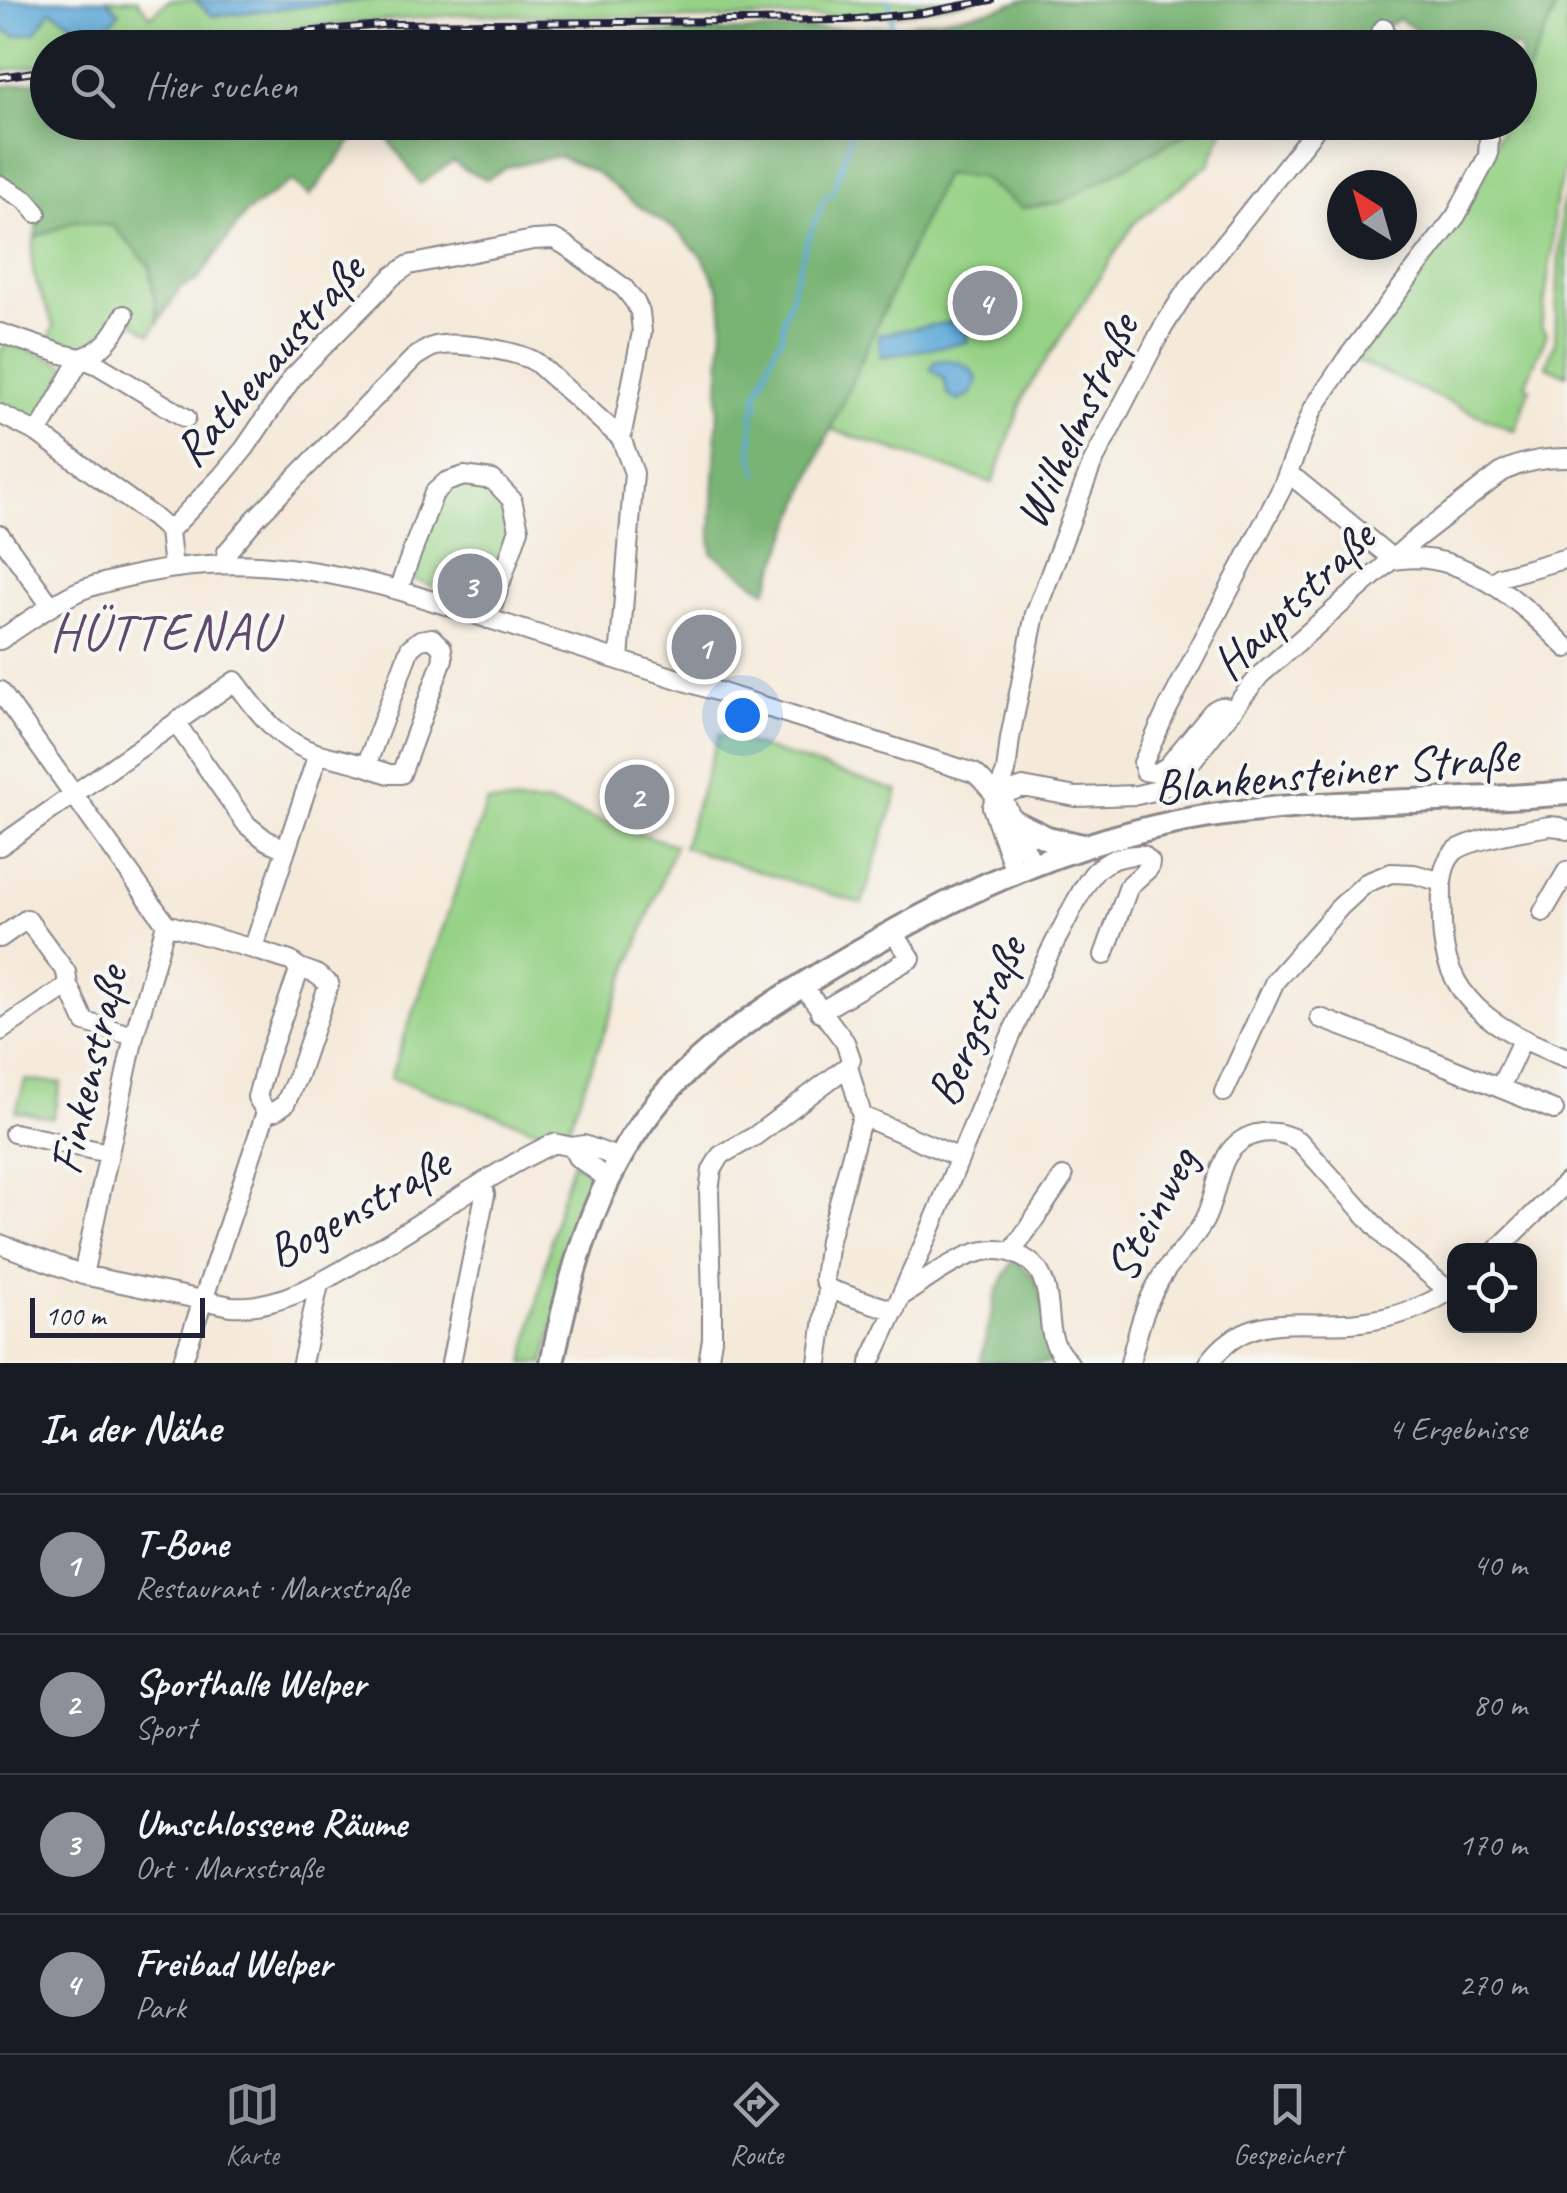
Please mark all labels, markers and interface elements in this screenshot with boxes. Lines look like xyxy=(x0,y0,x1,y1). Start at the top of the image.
search box xyxy=(30,30,1537,140)
icon: search xyxy=(65,58,120,113)
text: Hier suchen xyxy=(145,62,297,109)
north arrow xyxy=(1327,170,1417,260)
street label: Rathenaustraße xyxy=(160,239,380,479)
pin: 4 xyxy=(952,266,1018,340)
street label: Wilhelmstraße xyxy=(1000,301,1153,538)
street label: Hauptstraße xyxy=(1199,505,1390,692)
pin: 3 xyxy=(438,548,502,624)
district label: HÜTTENAU xyxy=(50,599,285,665)
pin: 1 xyxy=(672,610,736,684)
your location xyxy=(717,690,768,741)
street label: Blankensteiner Straße xyxy=(1152,725,1524,817)
pin: 2 xyxy=(604,760,670,834)
street label: Bergstraße xyxy=(912,924,1041,1115)
street label: Finkenstraße xyxy=(35,957,142,1180)
street label: Bogenstraße xyxy=(256,1131,463,1282)
street label: Steinweg xyxy=(1091,1135,1212,1292)
map controls xyxy=(1447,1243,1537,1333)
button: locate xyxy=(1447,1243,1537,1333)
scale bar xyxy=(30,1293,205,1338)
text: 100 m xyxy=(45,1298,105,1333)
text: In der Nähe xyxy=(40,1402,221,1455)
text: 4 Ergebnisse xyxy=(1388,1408,1527,1449)
text: T-Bone xyxy=(135,1520,229,1567)
text: 1 xyxy=(65,1544,80,1585)
text: 40 m xyxy=(1473,1544,1527,1585)
text: Restaurant · Marxstraße xyxy=(135,1567,409,1608)
text: Sporthalle Welper xyxy=(135,1660,365,1707)
text: 2 xyxy=(65,1684,80,1725)
text: 80 m xyxy=(1473,1684,1527,1725)
text: Sport xyxy=(135,1707,196,1748)
text: Umschlossene Räume xyxy=(135,1800,407,1847)
text: 3 xyxy=(65,1824,80,1865)
text: 170 m xyxy=(1458,1824,1527,1865)
text: Ort · Marxstraße xyxy=(135,1847,323,1888)
text: Freibad Welper xyxy=(135,1940,332,1987)
text: 4 xyxy=(65,1964,80,2005)
text: 270 m xyxy=(1458,1964,1527,2005)
text: Park xyxy=(135,1987,186,2028)
tab: Karte xyxy=(225,2077,280,2172)
tab: Route xyxy=(729,2077,784,2172)
tab: Gespeichert xyxy=(1233,2077,1342,2172)

